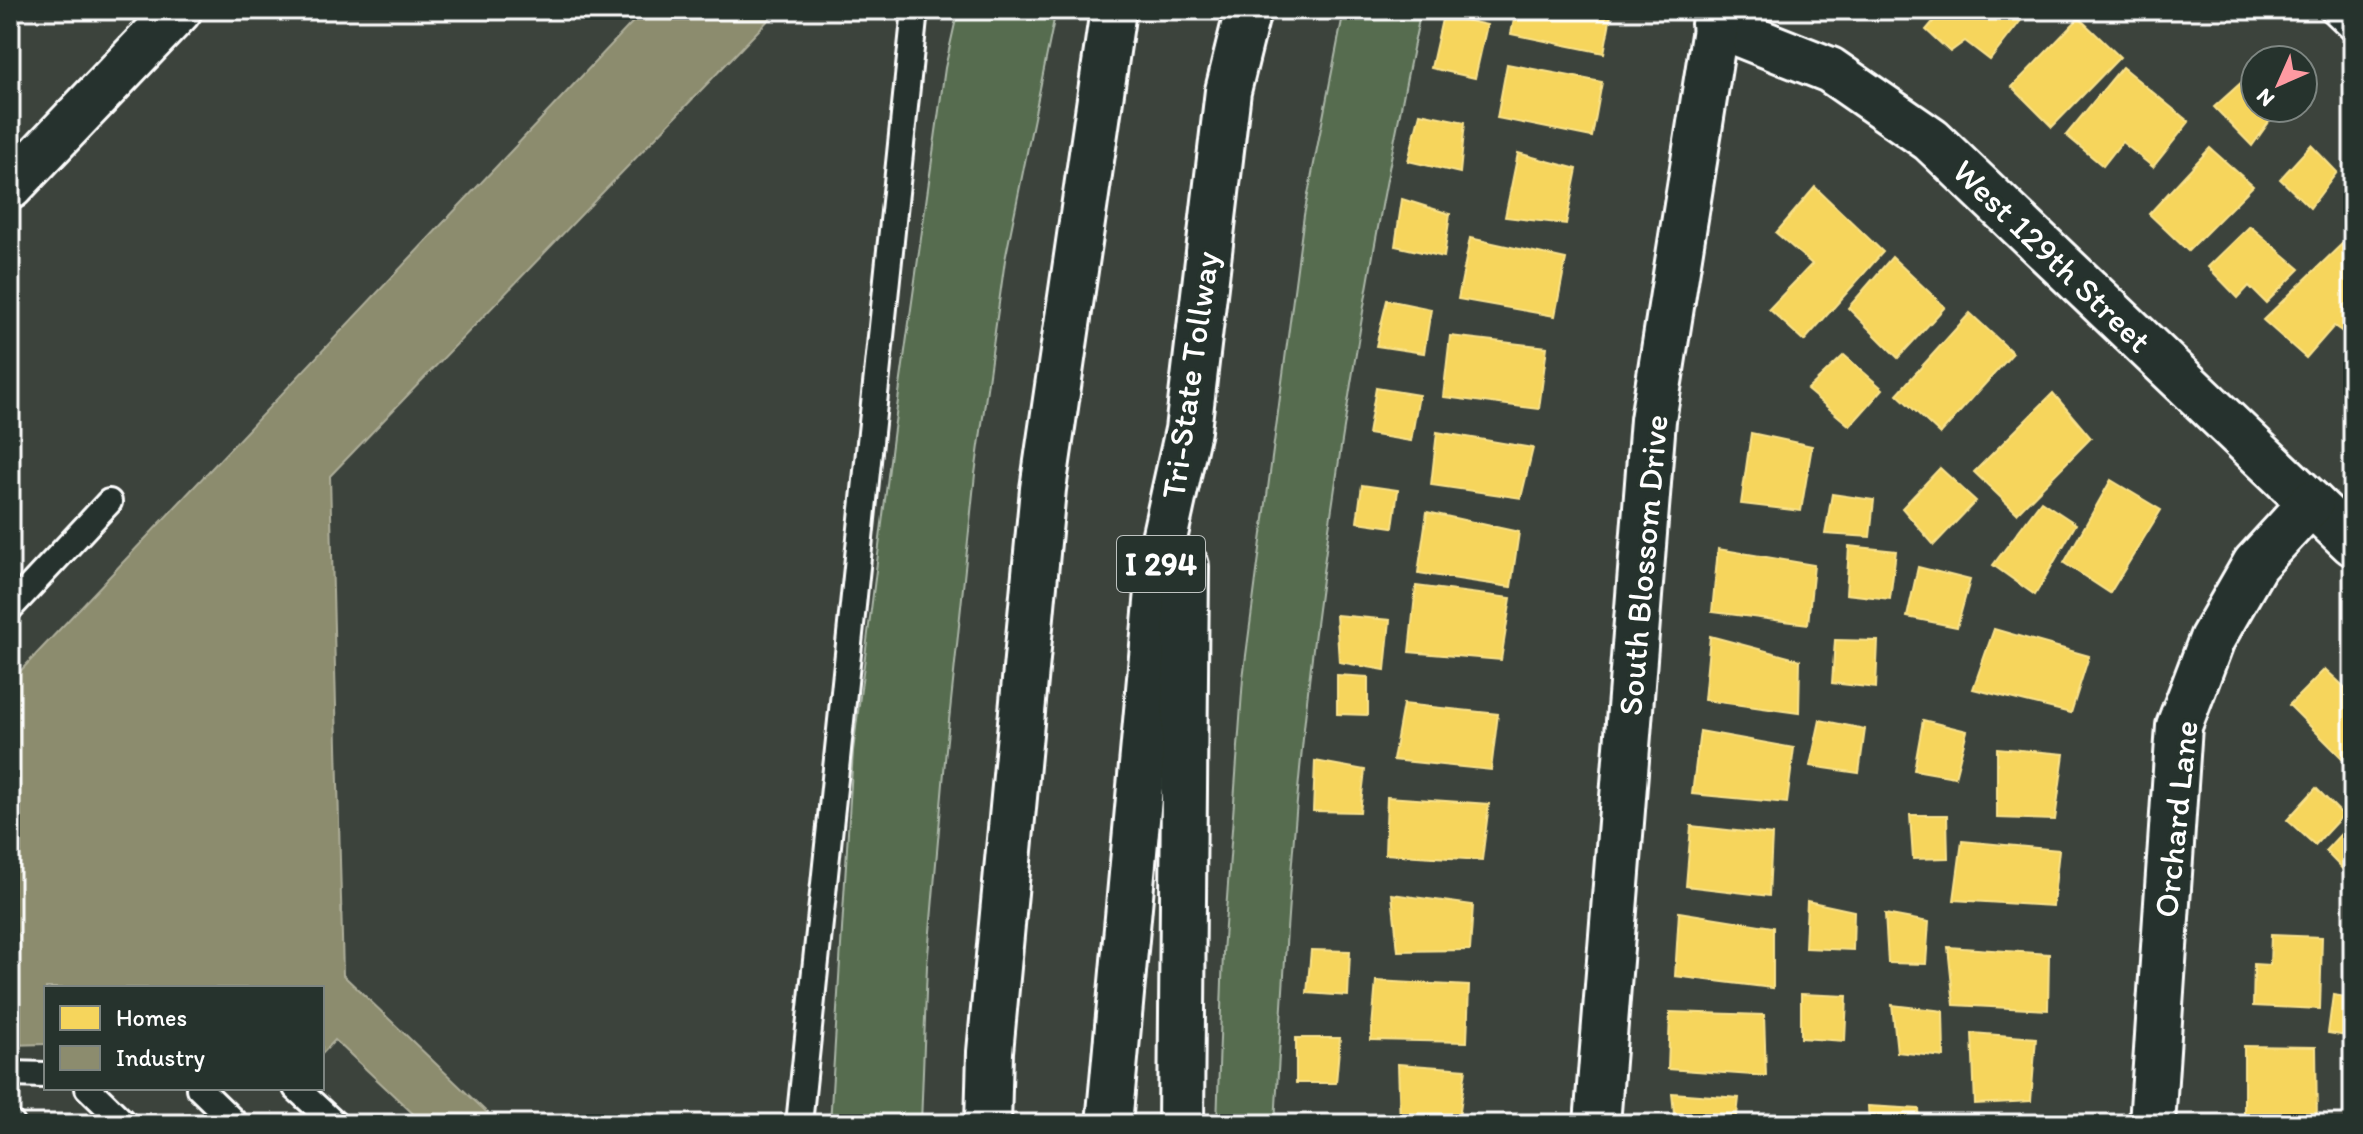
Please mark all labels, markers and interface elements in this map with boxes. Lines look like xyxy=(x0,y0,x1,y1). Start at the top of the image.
north arrow xyxy=(2239,44,2319,124)
text: N xyxy=(2250,83,2280,113)
street label: West 129th Street xyxy=(1944,151,2160,361)
street label: Tri-State Tollway xyxy=(1152,249,1228,501)
street label: South Blossom Drive xyxy=(1609,413,1677,717)
road number: I 294 xyxy=(1117,536,1205,592)
street label: Orchard Lane xyxy=(2145,718,2207,920)
legend xyxy=(44,986,324,1090)
text: Homes xyxy=(116,1003,187,1032)
text: Industry xyxy=(116,1043,205,1072)

